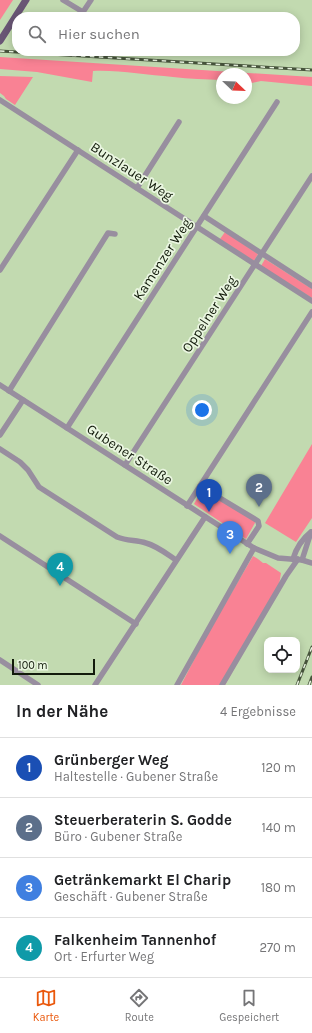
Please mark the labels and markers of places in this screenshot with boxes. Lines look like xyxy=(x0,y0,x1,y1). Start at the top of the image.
pin: 2 xyxy=(246,474,272,507)
pin: 1 xyxy=(196,479,222,512)
pin: 3 xyxy=(217,521,243,554)
pin: 4 xyxy=(47,553,73,586)

